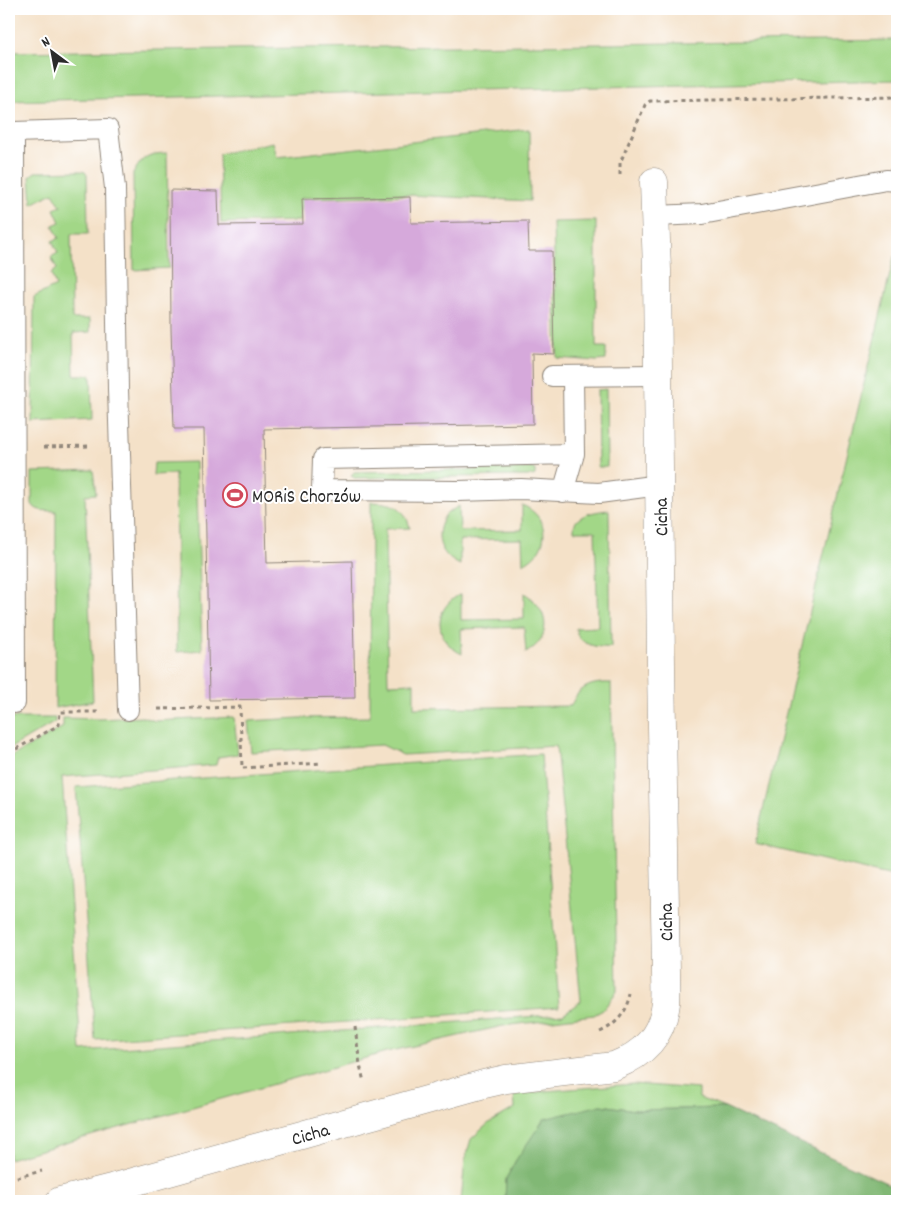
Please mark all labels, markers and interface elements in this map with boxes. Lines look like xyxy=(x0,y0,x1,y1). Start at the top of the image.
north arrow xyxy=(28,28,78,78)
text: N xyxy=(38,32,54,53)
sports icon: MORiS Chorzów xyxy=(222,482,248,508)
place label: MORiS Chorzów xyxy=(252,485,361,512)
street label: Cicha xyxy=(650,497,677,536)
street label: Cicha xyxy=(655,902,682,941)
street label: Cicha xyxy=(289,1118,334,1155)

